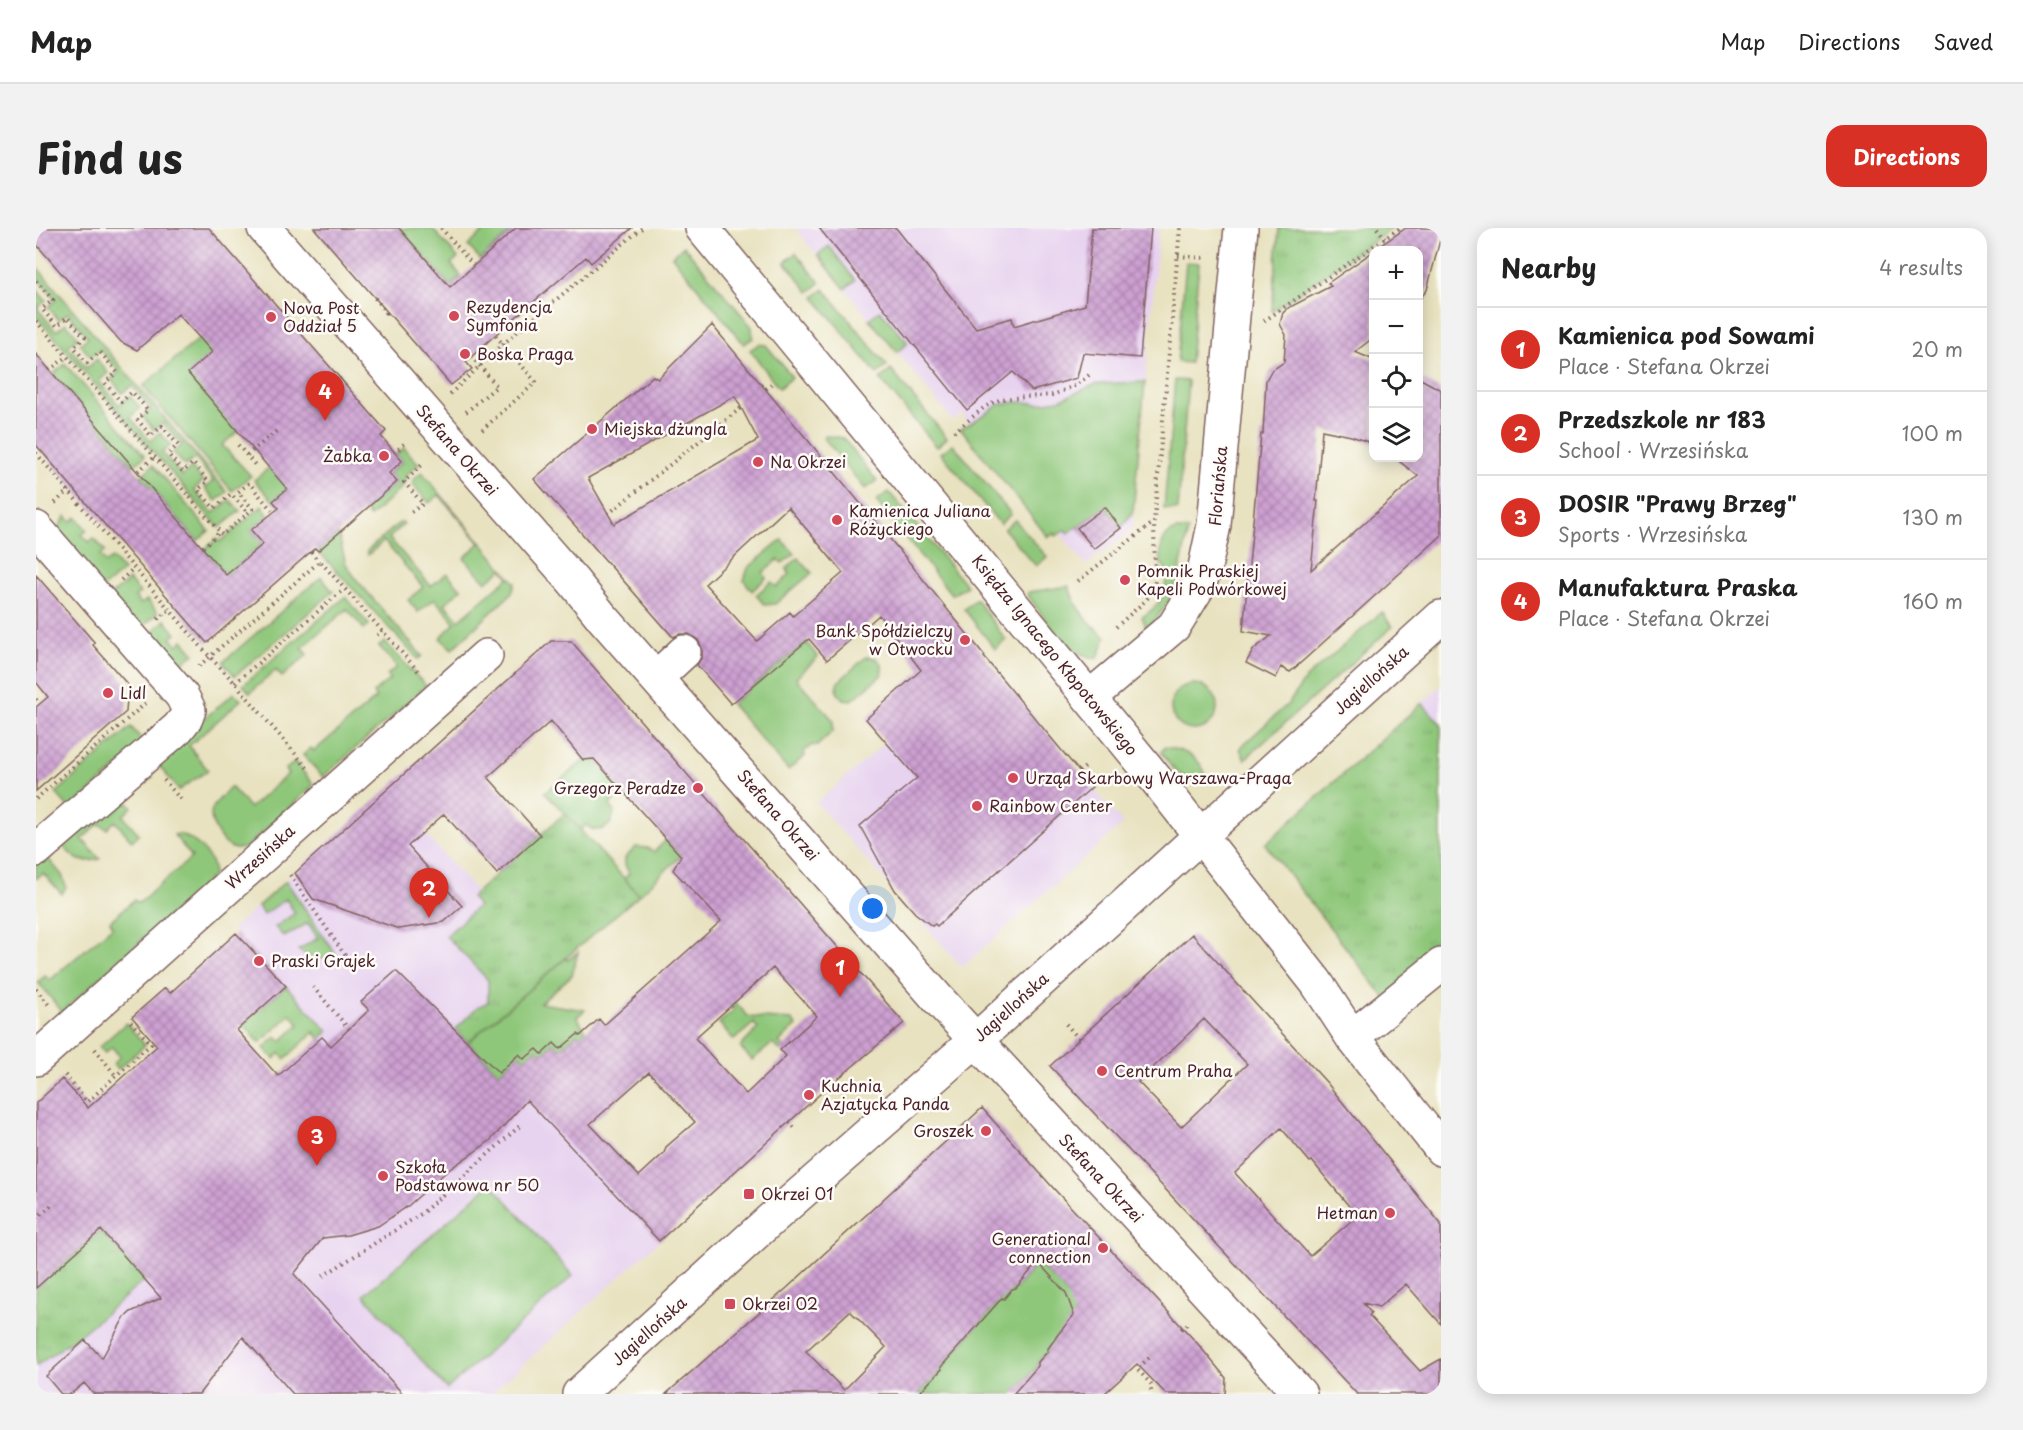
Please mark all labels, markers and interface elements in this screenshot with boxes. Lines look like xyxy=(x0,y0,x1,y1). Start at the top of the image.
text: Map xyxy=(30,20,92,63)
text: Map xyxy=(1720,25,1765,57)
text: Directions xyxy=(1798,25,1900,57)
text: Saved xyxy=(1933,25,1993,57)
text: Find us xyxy=(36,125,183,188)
button: Directions xyxy=(1826,125,1987,187)
map controls xyxy=(1369,246,1423,462)
button: + xyxy=(1369,246,1423,300)
text: Nearby xyxy=(1501,248,1596,287)
text: 4 results xyxy=(1879,252,1963,282)
place label: Rezydencja Symfonia xyxy=(466,294,552,336)
place label: Nova Post Oddział 5 xyxy=(283,295,359,337)
button: − xyxy=(1369,300,1423,354)
marker: Rezydencja Symfonia xyxy=(447,309,461,323)
marker: Nova Post Oddział 5 xyxy=(264,310,278,324)
text: Kamienica pod Sowami xyxy=(1558,318,1815,351)
text: 1 xyxy=(1516,334,1525,364)
text: 20 m xyxy=(1911,334,1963,364)
place label: Boska Praga xyxy=(477,341,574,365)
marker: Boska Praga xyxy=(458,347,472,361)
text: Place · Stefana Okrzei xyxy=(1558,351,1770,381)
button: locate xyxy=(1369,354,1423,408)
pin: 4 xyxy=(306,372,344,421)
street label: Stefana Okrzei xyxy=(411,398,504,500)
text: Przedszkole nr 183 xyxy=(1558,402,1766,435)
button: layers xyxy=(1369,408,1423,462)
place label: Miejska dżungla xyxy=(604,416,727,440)
text: 2 xyxy=(1513,418,1528,448)
text: 100 m xyxy=(1902,418,1963,448)
marker: Miejska dżungla xyxy=(585,422,599,436)
text: School · Wrzesińska xyxy=(1558,435,1748,465)
place label: Żabka xyxy=(323,443,372,467)
street label: Floriańska xyxy=(1202,445,1232,527)
marker: Żabka xyxy=(377,449,391,463)
place label: Na Okrzei xyxy=(770,449,846,473)
marker: Na Okrzei xyxy=(751,455,765,469)
text: DOSIR "Prawy Brzeg" xyxy=(1558,486,1797,519)
place label: Kamienica Juliana Różyckiego xyxy=(849,498,991,540)
text: 3 xyxy=(1514,502,1527,532)
text: 130 m xyxy=(1903,502,1963,532)
marker: Kamienica Juliana Różyckiego xyxy=(830,513,844,527)
text: Sports · Wrzesińska xyxy=(1558,519,1747,549)
street label: Księdza Ignacego Kłopotowskiego xyxy=(967,549,1144,760)
place label: Pomnik Praskiej Kapeli Podwórkowej xyxy=(1137,558,1287,600)
text: Manufaktura Praska xyxy=(1558,570,1797,603)
marker: Pomnik Praskiej Kapeli Podwórkowej xyxy=(1118,573,1132,587)
text: 4 xyxy=(1514,586,1527,616)
text: 160 m xyxy=(1903,586,1963,616)
text: Place · Stefana Okrzei xyxy=(1558,603,1770,633)
place label: Bank Spółdzielczy w Otwocku xyxy=(815,618,953,660)
marker: Bank Spółdzielczy w Otwocku xyxy=(958,633,972,647)
street label: Jagiellońska xyxy=(1327,639,1413,720)
place label: Lidl xyxy=(120,680,146,704)
marker: Lidl xyxy=(101,686,115,700)
street label: Stefana Okrzei xyxy=(732,763,825,865)
place label: Urząd Skarbowy Warszawa-Praga xyxy=(1025,765,1292,789)
marker: Urząd Skarbowy Warszawa-Praga xyxy=(1006,771,1020,785)
place label: Grzegorz Peradze xyxy=(554,775,686,799)
marker: Grzegorz Peradze xyxy=(691,781,705,795)
place label: Rainbow Center xyxy=(989,793,1113,817)
marker: Rainbow Center xyxy=(970,799,984,813)
street label: Wrzesińska xyxy=(219,818,300,894)
pin: 2 xyxy=(410,868,448,918)
your location xyxy=(858,894,887,923)
place label: Praski Grajek xyxy=(271,948,376,972)
pin: 1 xyxy=(820,948,860,997)
marker: Praski Grajek xyxy=(252,954,266,968)
street label: Jagiellońska xyxy=(967,966,1053,1047)
place label: Centrum Praha xyxy=(1114,1058,1233,1082)
marker: Centrum Praha xyxy=(1095,1064,1109,1078)
place label: Kuchnia Azjatycka Panda xyxy=(821,1073,950,1115)
marker: Kuchnia Azjatycka Panda xyxy=(802,1088,816,1102)
pin: 3 xyxy=(298,1116,336,1166)
place label: Groszek xyxy=(913,1118,974,1142)
marker: Groszek xyxy=(979,1124,993,1138)
street label: Stefana Okrzei xyxy=(1054,1127,1150,1227)
place label: Szkoła Podstawowa nr 50 xyxy=(395,1154,539,1196)
marker: Szkoła Podstawowa nr 50 xyxy=(376,1169,390,1183)
place label: Okrzei 01 xyxy=(761,1181,833,1205)
marker: Okrzei 01 xyxy=(742,1187,756,1201)
place label: Hetman xyxy=(1317,1200,1378,1224)
marker: Hetman xyxy=(1383,1206,1397,1220)
place label: Generational connection xyxy=(991,1226,1091,1268)
marker: Generational connection xyxy=(1096,1241,1110,1255)
street label: Jagiellońska xyxy=(605,1290,691,1371)
place label: Okrzei 02 xyxy=(742,1291,818,1315)
marker: Okrzei 02 xyxy=(723,1297,737,1311)

